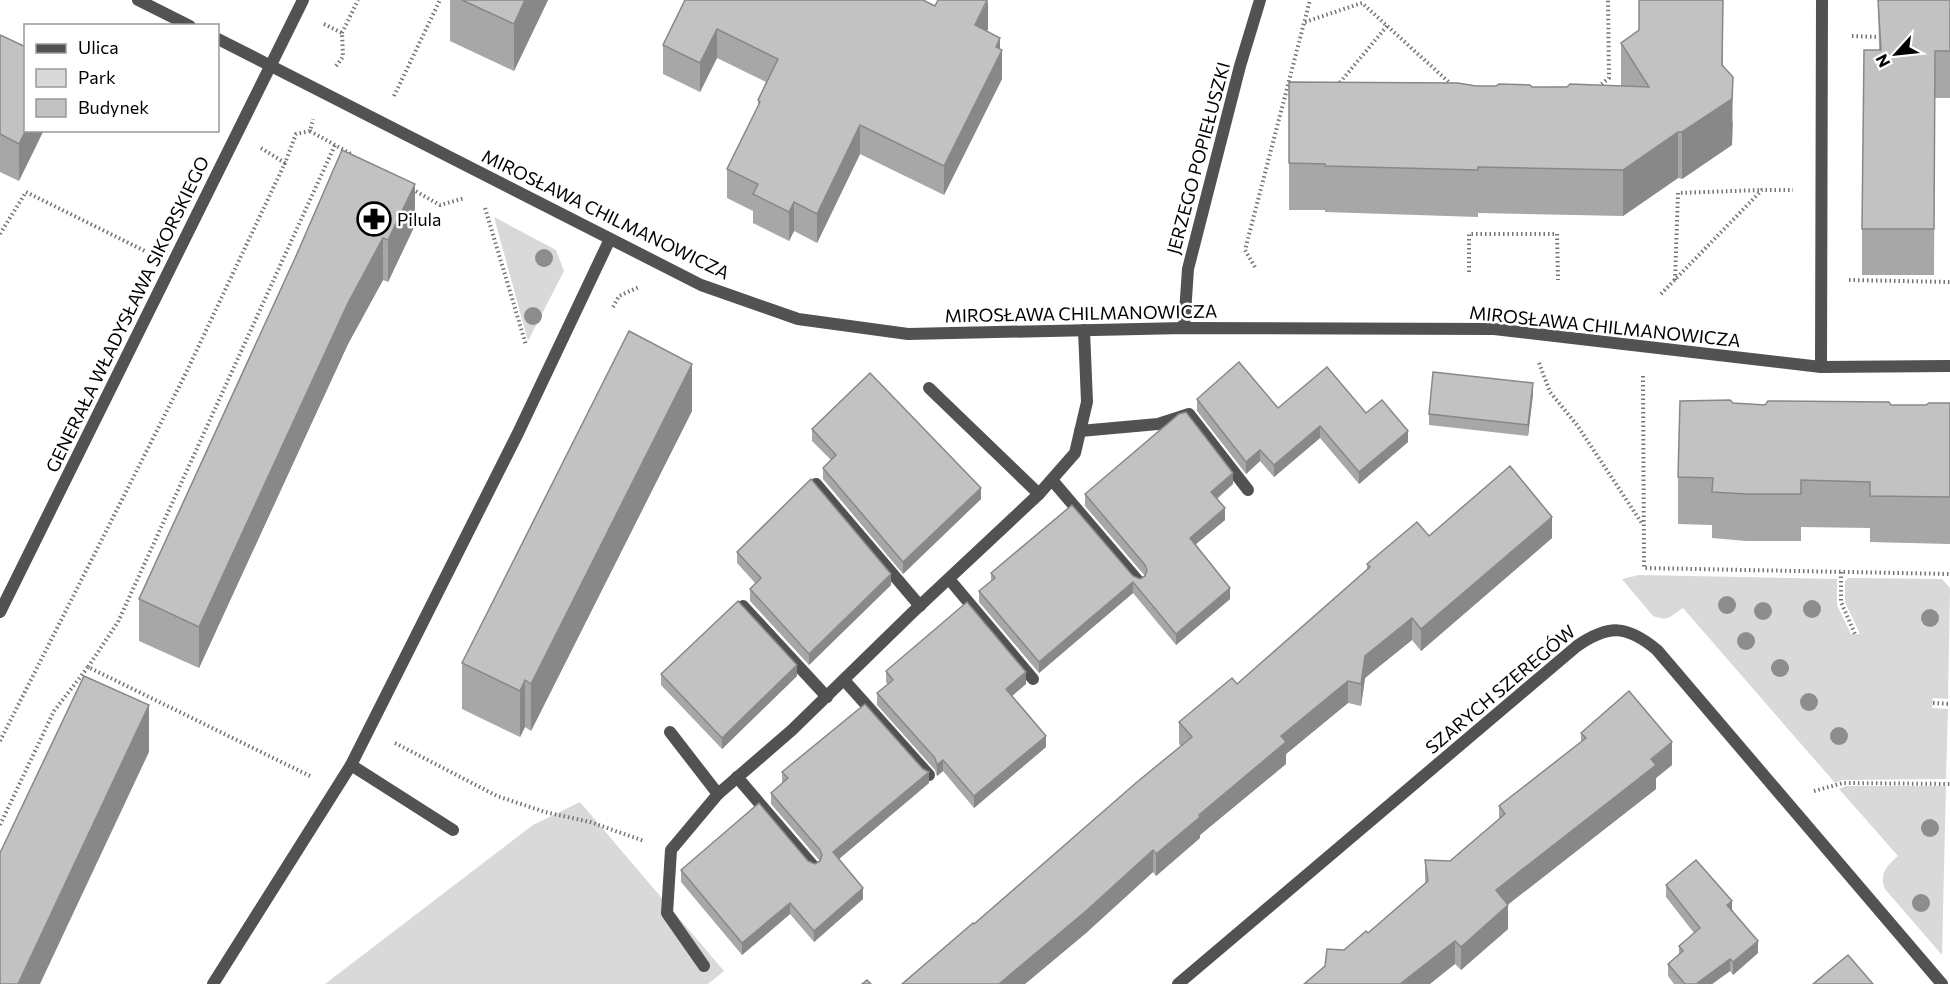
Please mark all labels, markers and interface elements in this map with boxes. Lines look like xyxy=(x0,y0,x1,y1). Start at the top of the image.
legend xyxy=(24,24,219,132)
north arrow xyxy=(1866,24,1926,84)
text: Ulica xyxy=(78,36,119,58)
text: N xyxy=(1871,51,1893,71)
street label: JERZEGO POPIEŁUSZKI xyxy=(1162,59,1234,257)
text: Park xyxy=(78,66,116,88)
text: Budynek xyxy=(78,96,149,118)
street label: MIROSŁAWA CHILMANOWICZA xyxy=(479,144,733,284)
street label: GENERAŁA WŁADYSŁAWA SIKORSKIEGO xyxy=(41,152,213,476)
pharmacy icon: Pilula xyxy=(356,201,392,237)
place label: Pilula xyxy=(397,208,442,230)
street label: MIROSŁAWA CHILMANOWICZA xyxy=(944,300,1218,326)
street label: MIROSŁAWA CHILMANOWICZA xyxy=(1468,301,1742,351)
street label: SZARYCH SZEREGÓW xyxy=(1421,620,1579,758)

